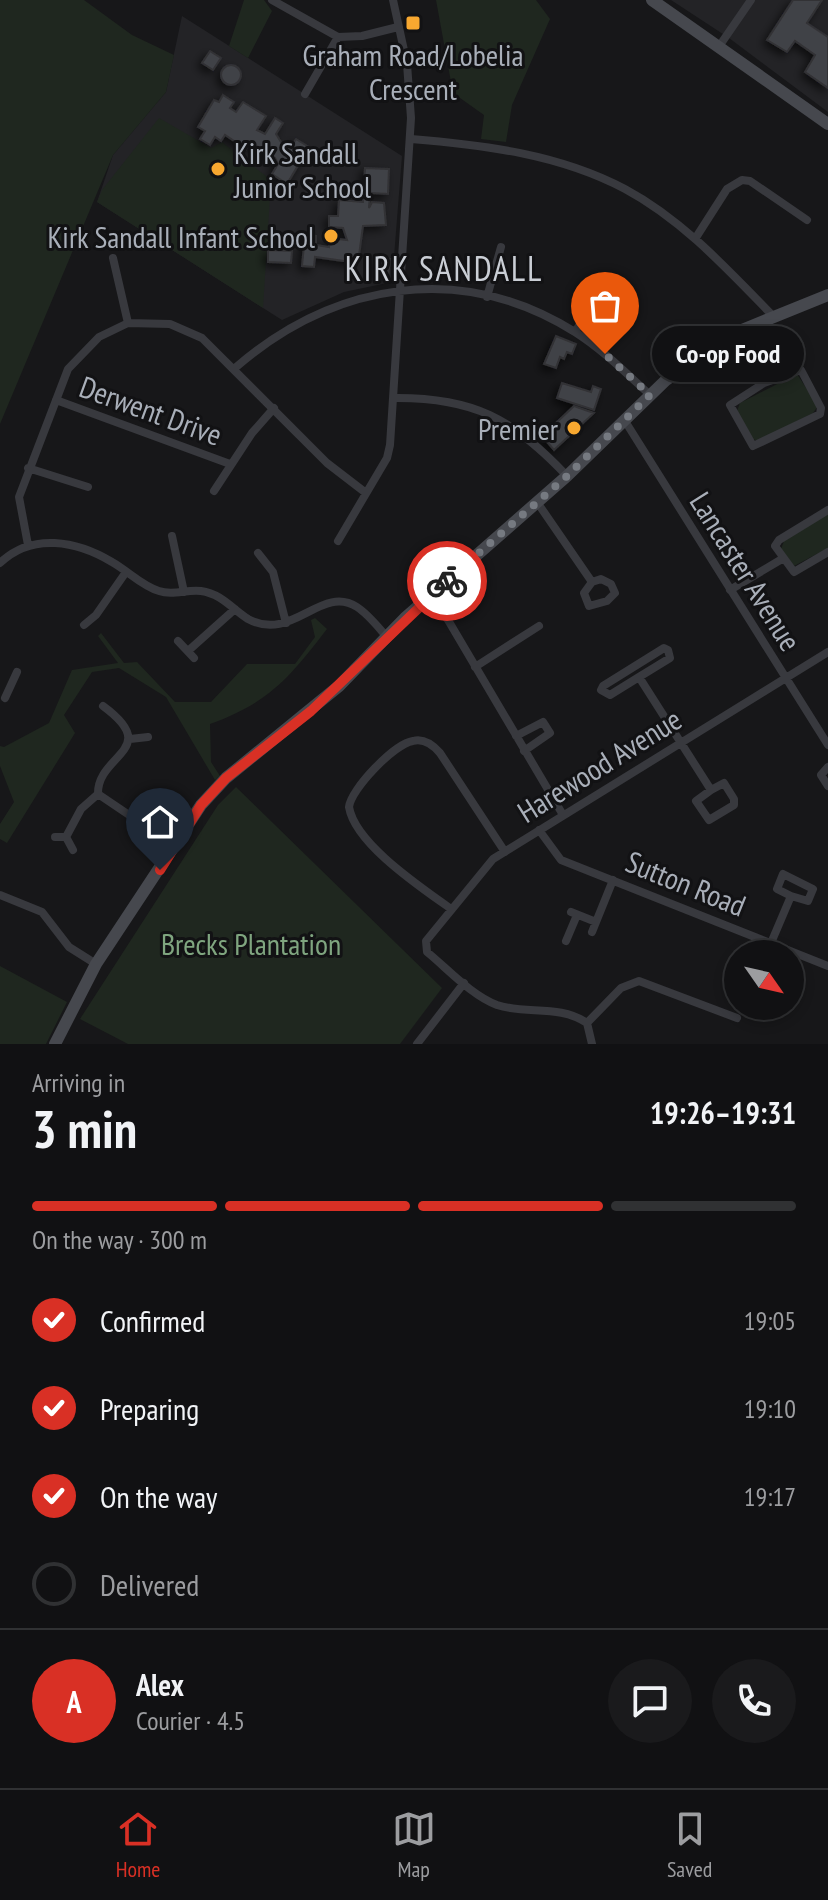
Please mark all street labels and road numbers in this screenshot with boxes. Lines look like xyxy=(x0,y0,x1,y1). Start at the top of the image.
street label: Derwent Drive xyxy=(75,366,227,454)
street label: Lancaster Avenue xyxy=(682,484,810,658)
street label: Harewood Avenue xyxy=(510,699,688,831)
street label: Sutton Road xyxy=(620,841,752,925)

